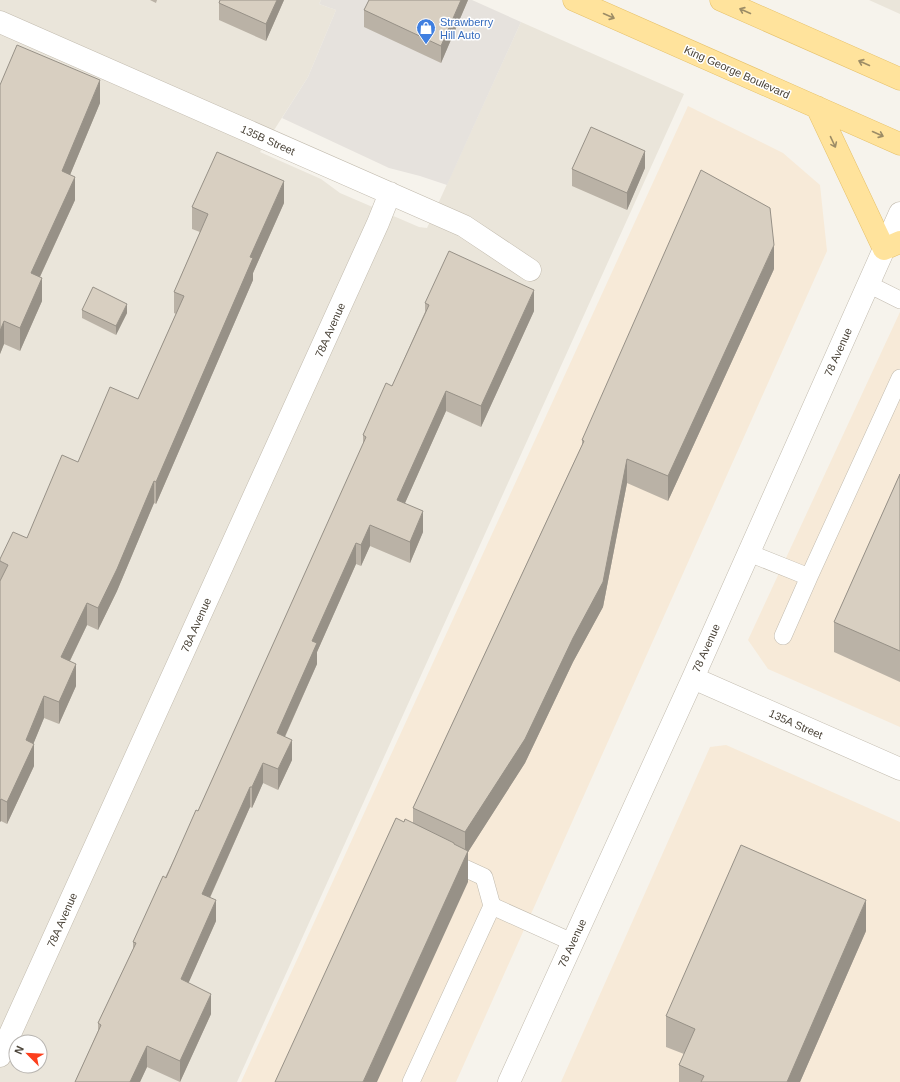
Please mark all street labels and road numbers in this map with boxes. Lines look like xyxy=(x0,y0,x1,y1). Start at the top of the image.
street label: King George Boulevard xyxy=(682,43,792,101)
street label: 135B Street xyxy=(239,123,297,157)
street label: 78A Avenue xyxy=(313,301,347,359)
street label: 78 Avenue xyxy=(822,326,854,378)
street label: 78A Avenue xyxy=(179,596,213,654)
street label: 78 Avenue xyxy=(690,622,722,674)
street label: 135A Street xyxy=(767,707,825,741)
street label: 78A Avenue xyxy=(45,891,79,949)
street label: 78 Avenue xyxy=(556,917,588,969)

